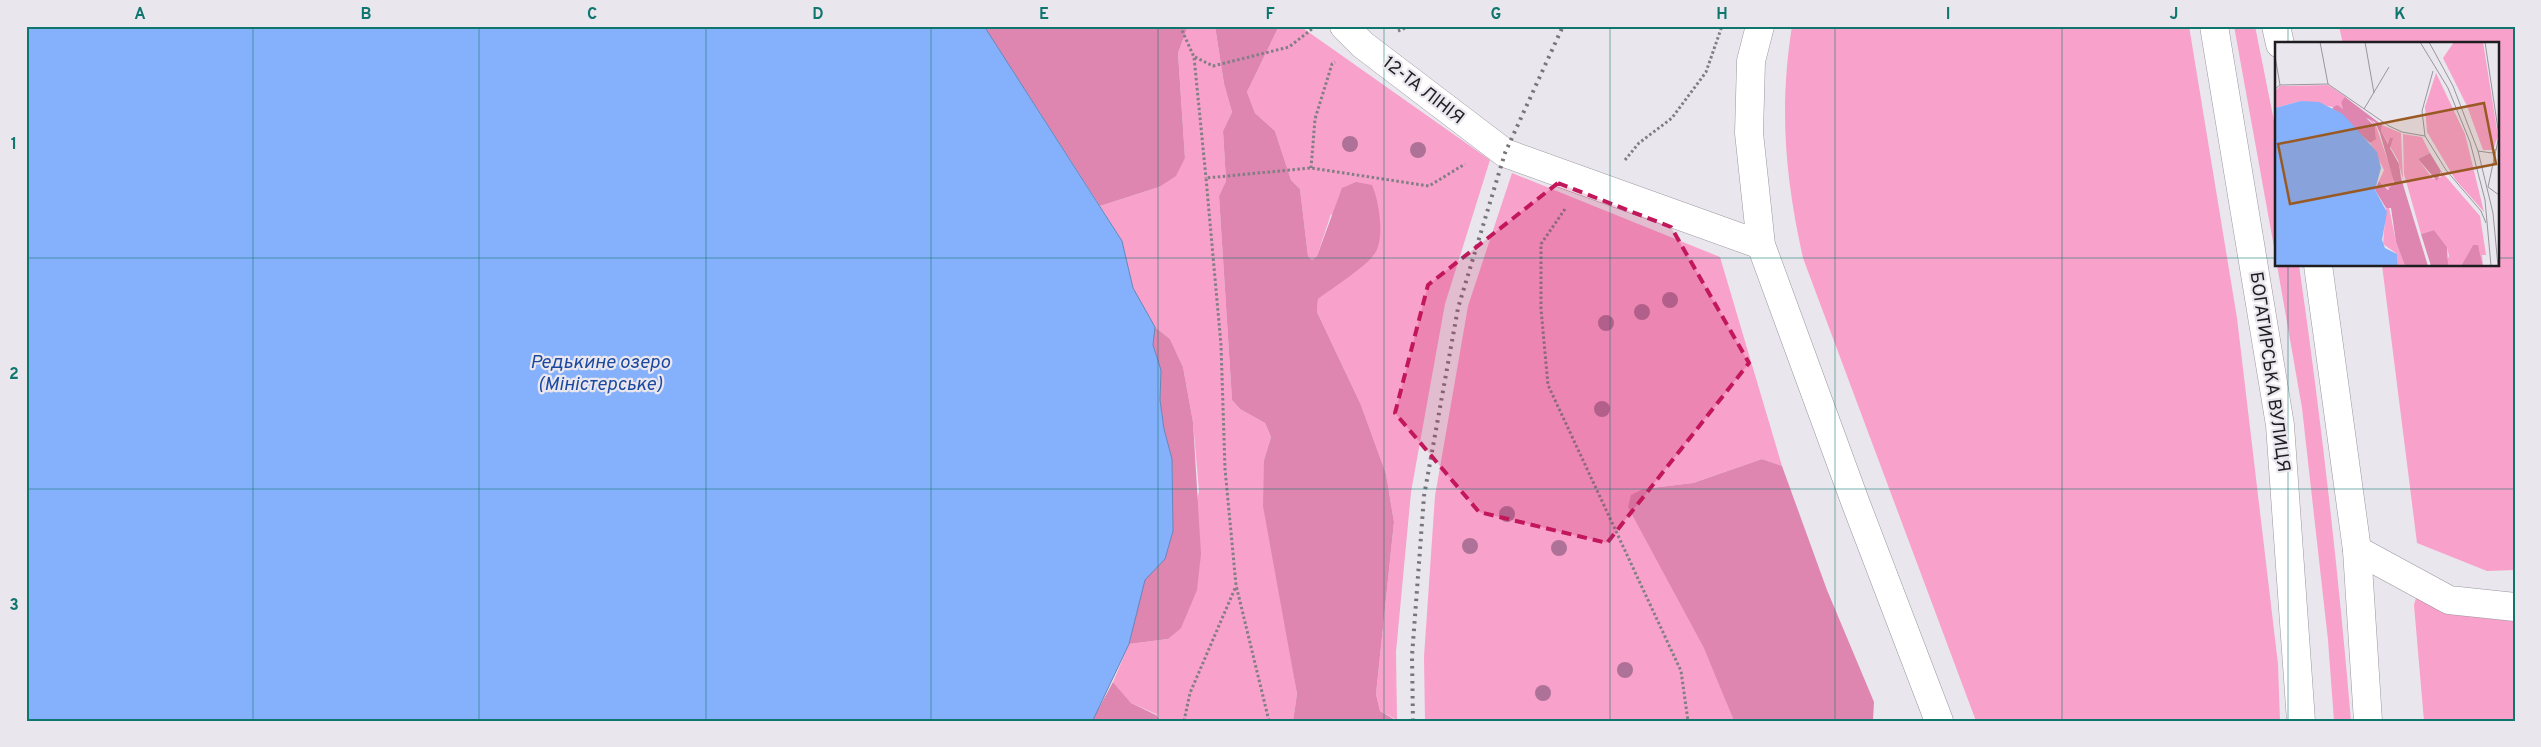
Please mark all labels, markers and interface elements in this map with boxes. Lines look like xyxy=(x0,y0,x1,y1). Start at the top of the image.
text: A xyxy=(134,5,146,25)
text: B xyxy=(360,5,372,25)
text: C xyxy=(587,5,597,25)
text: D xyxy=(812,5,824,25)
text: E xyxy=(1039,5,1049,25)
text: F xyxy=(1265,5,1275,25)
text: G xyxy=(1491,5,1501,25)
text: H xyxy=(1716,5,1728,25)
text: I xyxy=(1946,5,1950,25)
text: J xyxy=(2170,5,2178,25)
text: K xyxy=(2394,5,2406,25)
inset map xyxy=(2275,42,2498,266)
street label: 12-ТА ЛІНІЯ xyxy=(1377,52,1469,130)
text: 1 xyxy=(11,135,17,155)
street label: БОГАТИРСЬКА ВУЛИЦЯ xyxy=(2244,270,2294,474)
water label: Редькине озеро (Міністерське) xyxy=(530,351,671,397)
text: 2 xyxy=(9,365,19,385)
text: 3 xyxy=(9,596,19,616)

